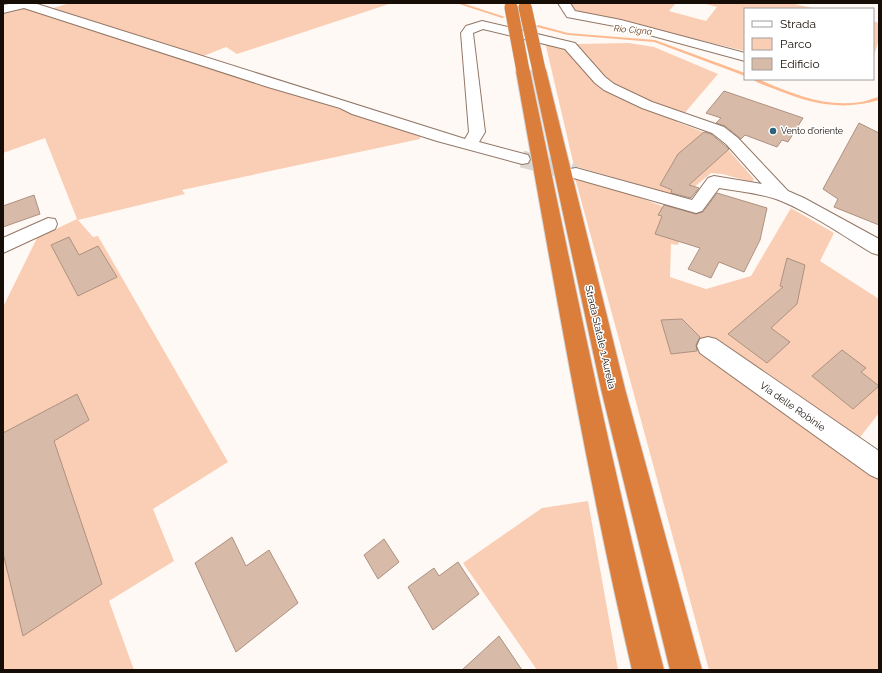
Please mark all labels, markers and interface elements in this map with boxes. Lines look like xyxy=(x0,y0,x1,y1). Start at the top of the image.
legend xyxy=(744,8,874,80)
text: Strada xyxy=(780,17,816,31)
water label: Rio Cigna xyxy=(613,23,653,37)
text: Parco xyxy=(780,37,812,51)
text: Edificio xyxy=(780,57,820,71)
marker: Vento d’oriente xyxy=(768,126,778,136)
place label: Vento d’oriente xyxy=(781,126,844,136)
street label: Strada Statale 1 Aurelia xyxy=(583,284,618,390)
street label: Via delle Robinie xyxy=(758,380,828,433)

